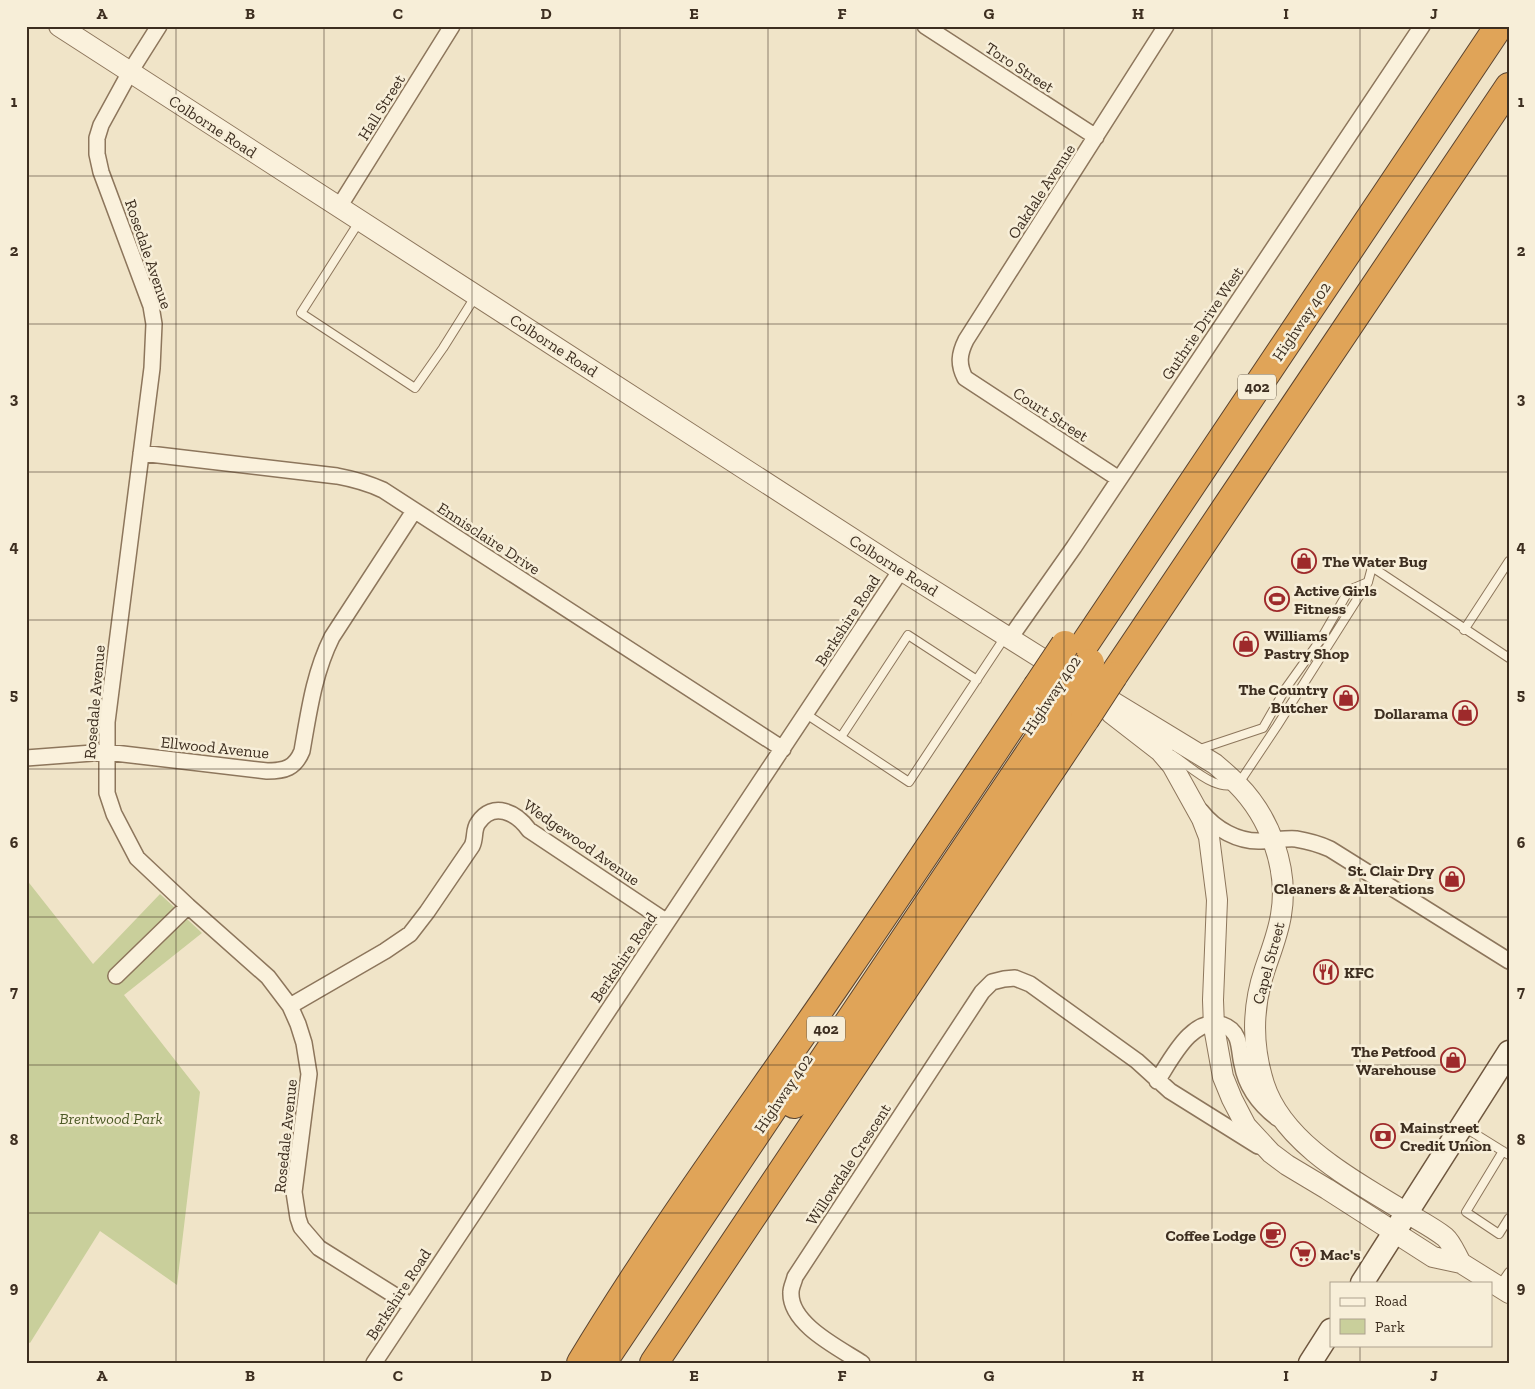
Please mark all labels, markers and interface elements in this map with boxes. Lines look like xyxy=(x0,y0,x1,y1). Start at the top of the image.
text: A xyxy=(97,4,108,23)
text: B xyxy=(245,4,255,23)
text: C xyxy=(393,4,403,23)
text: D xyxy=(540,4,552,23)
text: E xyxy=(689,4,699,23)
text: F xyxy=(837,4,847,23)
text: G xyxy=(984,4,995,23)
text: H xyxy=(1132,4,1144,23)
text: I xyxy=(1283,4,1289,23)
text: J xyxy=(1430,4,1438,23)
street label: Toro Street xyxy=(982,38,1058,97)
street label: Hall Street xyxy=(354,71,409,144)
street label: Colborne Road xyxy=(165,91,260,162)
text: 1 xyxy=(11,92,18,111)
text: 1 xyxy=(1518,92,1525,111)
street label: Oakdale Avenue xyxy=(1004,140,1079,242)
street label: Rosedale Avenue xyxy=(121,197,176,311)
text: 2 xyxy=(10,241,19,260)
text: 2 xyxy=(1517,241,1526,260)
street label: Guthrie Drive West xyxy=(1157,263,1247,384)
street label: Highway 402 xyxy=(1268,278,1335,364)
street label: Colborne Road xyxy=(506,310,601,381)
road number: 402 xyxy=(1238,374,1276,400)
street label: Court Street xyxy=(1010,383,1092,446)
text: 3 xyxy=(10,389,19,408)
text: 3 xyxy=(1517,389,1526,408)
street label: Ennisclaire Drive xyxy=(434,498,544,579)
street label: Colborne Road xyxy=(846,531,942,600)
text: 4 xyxy=(9,537,19,556)
text: 4 xyxy=(1516,537,1526,556)
shop icon: The Water Bug xyxy=(1291,548,1317,574)
place label: The Water Bug xyxy=(1322,552,1427,571)
street label: Berkshire Road xyxy=(811,571,884,669)
place label: Active Girls Fitness xyxy=(1294,581,1377,618)
sports icon: Active Girls Fitness xyxy=(1264,586,1290,612)
place label: Williams Pastry Shop xyxy=(1264,626,1349,663)
shop icon: Williams Pastry Shop xyxy=(1233,631,1259,657)
street label: Rosedale Avenue xyxy=(80,644,109,760)
street label: Highway 402 xyxy=(1018,652,1085,738)
place label: The Country Butcher xyxy=(1238,680,1329,717)
text: 5 xyxy=(10,685,18,704)
shop icon: The Country Butcher xyxy=(1333,685,1359,711)
text: 5 xyxy=(1517,685,1525,704)
shop icon: Dollarama xyxy=(1452,700,1478,726)
place label: Dollarama xyxy=(1374,704,1448,723)
street label: Ellwood Avenue xyxy=(160,732,270,763)
street label: Wedgewood Avenue xyxy=(520,795,644,890)
text: 6 xyxy=(10,833,19,852)
text: 6 xyxy=(1517,833,1526,852)
place label: St. Clair Dry Cleaners & Alterations xyxy=(1274,861,1435,898)
shop icon: St. Clair Dry Cleaners & Alterations xyxy=(1439,866,1465,892)
street label: Berkshire Road xyxy=(586,908,661,1006)
street label: Capel Street xyxy=(1248,920,1289,1006)
restaurant icon: KFC xyxy=(1313,959,1339,985)
place label: KFC xyxy=(1344,963,1374,982)
text: 7 xyxy=(10,982,18,1001)
text: 7 xyxy=(1517,982,1525,1001)
road number: 402 xyxy=(807,1016,845,1042)
place label: The Petfood Warehouse xyxy=(1351,1042,1436,1079)
shop icon: The Petfood Warehouse xyxy=(1440,1047,1466,1073)
street label: Highway 402 xyxy=(750,1050,817,1136)
street label: Rosedale Avenue xyxy=(270,1078,301,1194)
street label: Willowdale Crescent xyxy=(802,1100,895,1229)
park label: Brentwood Park xyxy=(59,1109,163,1128)
place label: Mainstreet Credit Union xyxy=(1400,1118,1492,1155)
bank icon: Mainstreet Credit Union xyxy=(1370,1123,1396,1149)
text: 8 xyxy=(10,1130,19,1149)
text: 8 xyxy=(1517,1130,1526,1149)
cafe icon: Coffee Lodge xyxy=(1260,1222,1286,1248)
place label: Coffee Lodge xyxy=(1165,1226,1256,1245)
supermarket icon: Mac's xyxy=(1290,1241,1316,1267)
street label: Berkshire Road xyxy=(362,1245,435,1343)
place label: Mac's xyxy=(1320,1245,1361,1264)
text: 9 xyxy=(10,1278,19,1297)
text: 9 xyxy=(1517,1278,1526,1297)
legend xyxy=(1330,1282,1492,1346)
text: Road xyxy=(1375,1292,1408,1310)
text: Park xyxy=(1375,1318,1405,1336)
text: A xyxy=(97,1366,108,1385)
text: B xyxy=(245,1366,255,1385)
text: C xyxy=(393,1366,403,1385)
text: D xyxy=(540,1366,552,1385)
text: E xyxy=(689,1366,699,1385)
text: F xyxy=(837,1366,847,1385)
text: G xyxy=(984,1366,995,1385)
text: H xyxy=(1132,1366,1144,1385)
text: I xyxy=(1283,1366,1289,1385)
text: J xyxy=(1430,1366,1438,1385)

